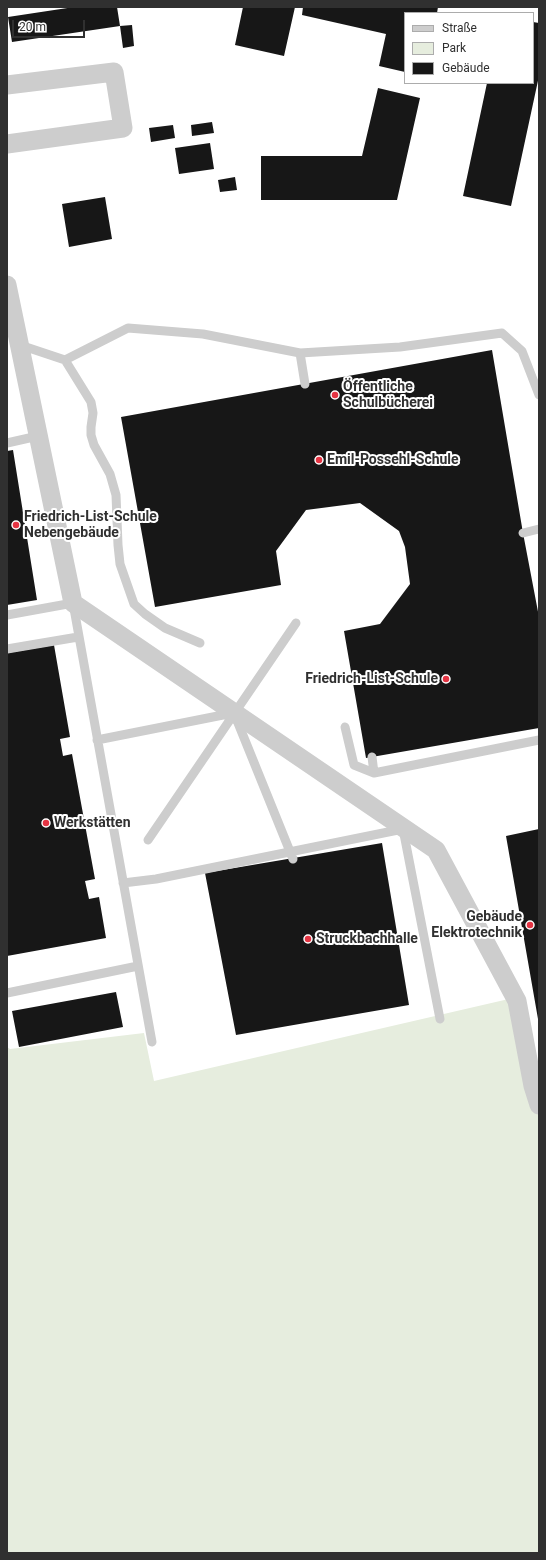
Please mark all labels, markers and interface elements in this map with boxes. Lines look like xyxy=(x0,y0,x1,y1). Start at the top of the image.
scale bar xyxy=(14,12,87,38)
legend xyxy=(404,12,534,84)
text: 20 m xyxy=(19,20,46,34)
text: Straße xyxy=(442,21,477,35)
text: Park xyxy=(442,41,466,55)
text: Gebäude xyxy=(442,61,490,75)
place label: Öffentliche Schulbücherei xyxy=(343,379,433,412)
marker: Öffentliche Schulbücherei xyxy=(330,390,340,400)
place label: Emil-Possehl-Schule xyxy=(327,452,459,468)
marker: Emil-Possehl-Schule xyxy=(314,455,324,465)
place label: Friedrich-List-Schule Nebengebäude xyxy=(24,509,157,542)
marker: Friedrich-List-Schule Nebengebäude xyxy=(11,520,21,530)
place label: Friedrich-List-Schule xyxy=(305,671,438,687)
marker: Friedrich-List-Schule xyxy=(441,674,451,684)
place label: Werkstätten xyxy=(54,815,131,831)
marker: Werkstätten xyxy=(41,818,51,828)
place label: Gebäude Elektrotechnik xyxy=(431,909,522,942)
marker: Gebäude Elektrotechnik xyxy=(525,920,535,930)
place label: Struckbachhalle xyxy=(316,931,418,947)
marker: Struckbachhalle xyxy=(303,934,313,944)

